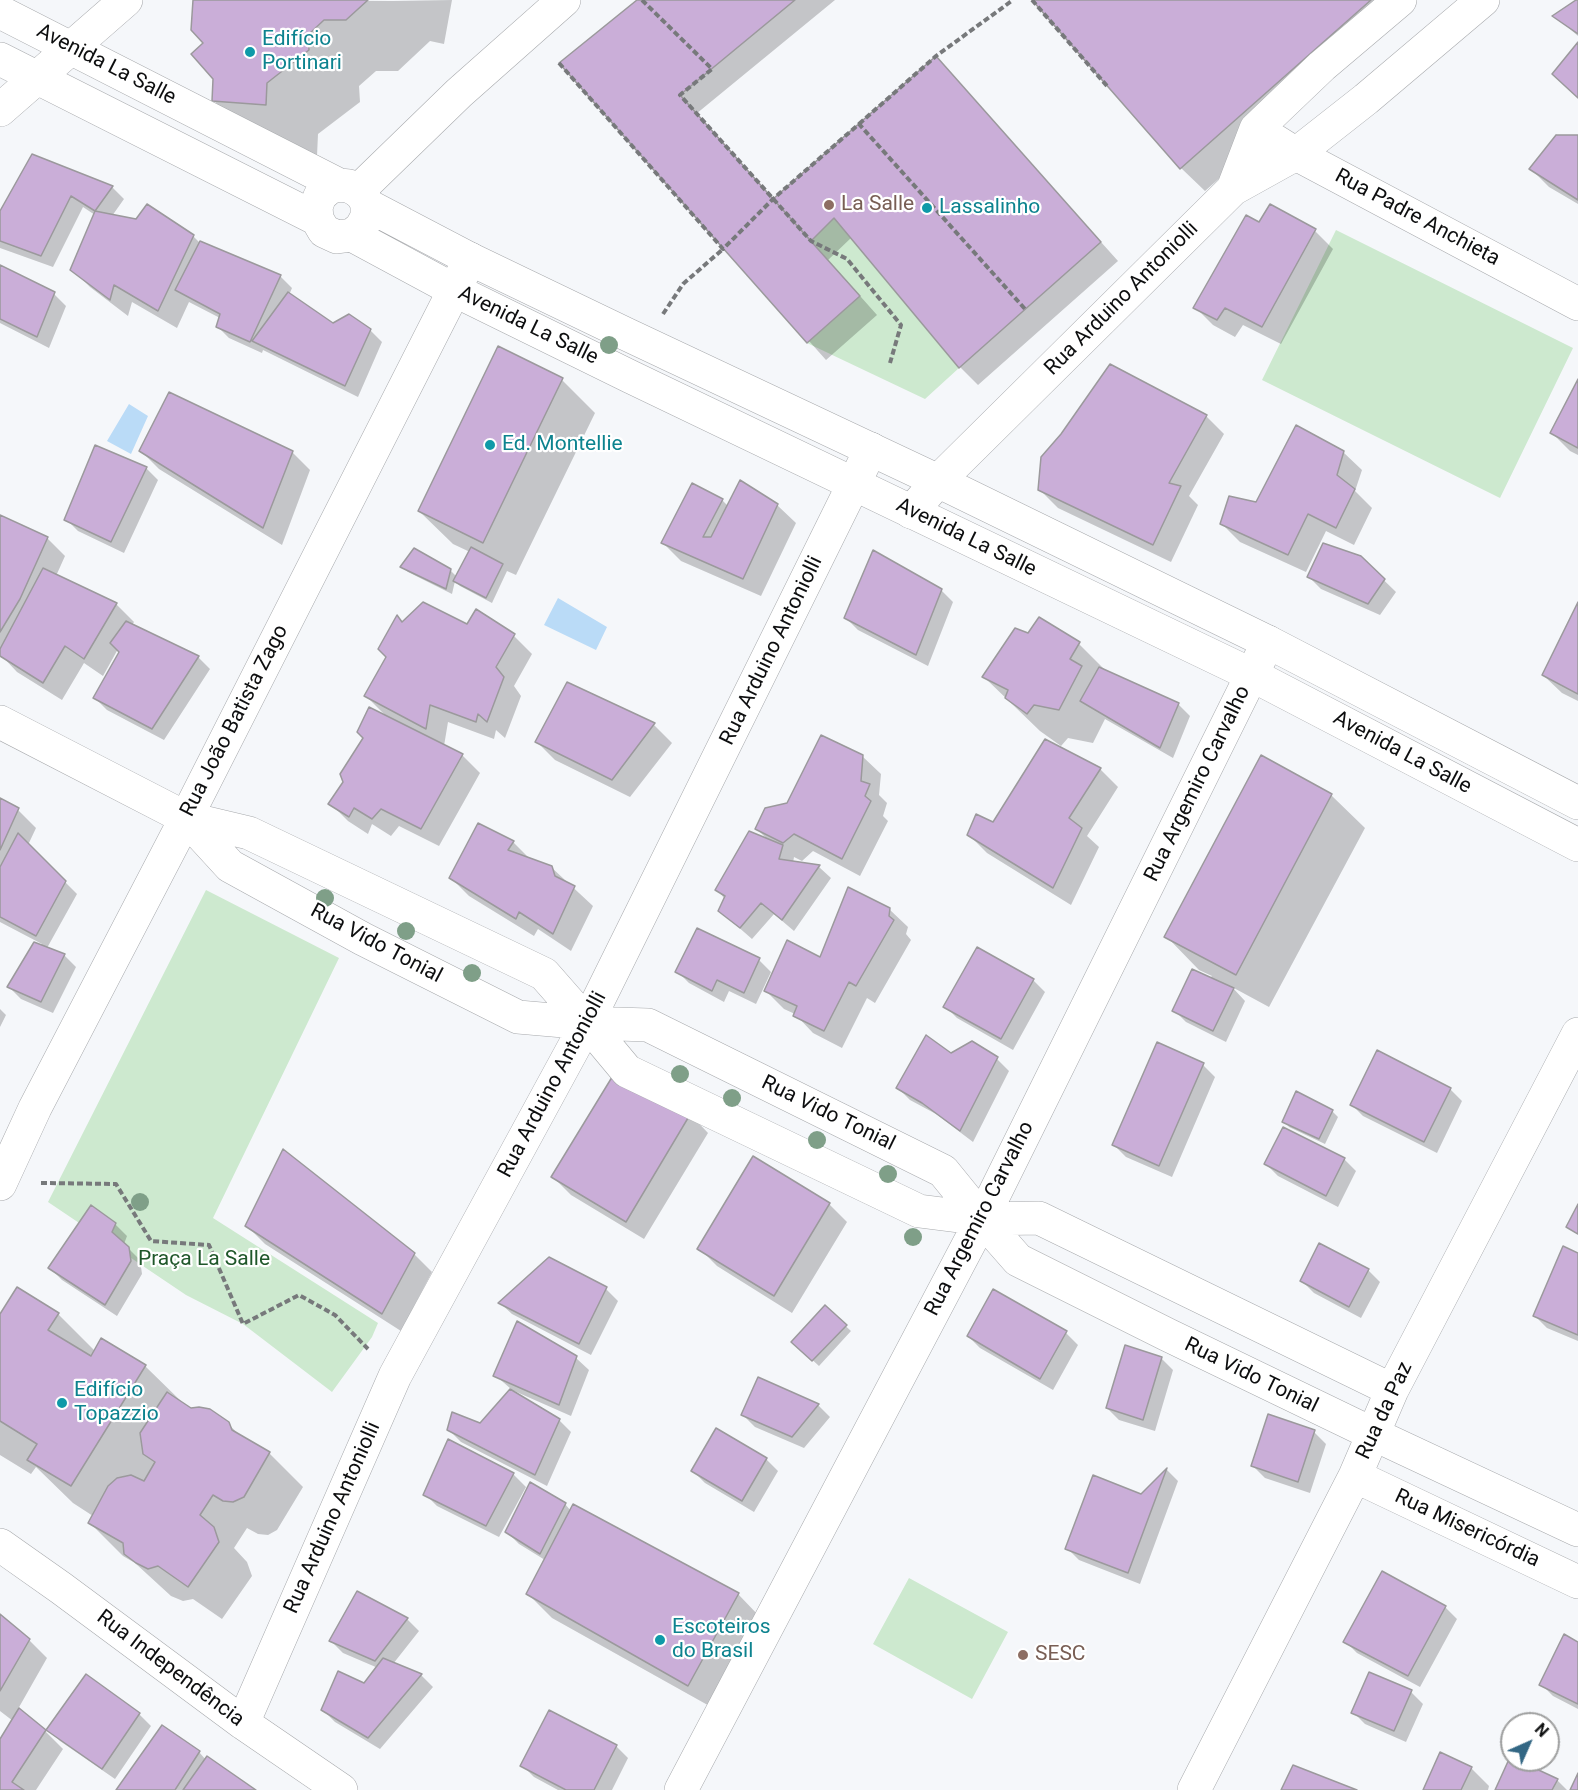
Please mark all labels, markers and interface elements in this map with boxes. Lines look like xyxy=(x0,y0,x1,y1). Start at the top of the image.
street label: Avenida La Salle xyxy=(32,19,180,111)
place label: Edifício Portinari xyxy=(262,27,342,77)
marker: Edifício Portinari xyxy=(243,45,257,59)
street label: Rua Padre Anchieta xyxy=(1330,164,1504,272)
place label: La Salle xyxy=(841,192,914,218)
place label: Lassalinho xyxy=(939,195,1040,221)
marker: La Salle xyxy=(822,198,836,212)
marker: Lassalinho xyxy=(920,201,934,215)
street label: Rua Arduino Antoniolli xyxy=(1040,217,1204,381)
street label: Avenida La Salle xyxy=(454,281,602,371)
place label: Ed. Montellie xyxy=(502,432,623,458)
marker: Ed. Montellie xyxy=(483,438,497,452)
street label: Avenida La Salle xyxy=(892,493,1040,583)
street label: Rua Arduino Antoniolli xyxy=(715,552,829,750)
street label: Rua João Batista Zago xyxy=(176,621,294,821)
street label: Rua Argemiro Carvalho xyxy=(1140,682,1256,886)
street label: Avenida La Salle xyxy=(1329,706,1475,800)
street label: Rua Vido Tonial xyxy=(306,899,446,989)
street label: Rua Arduino Antoniolli xyxy=(493,988,613,1182)
street label: Rua Vido Tonial xyxy=(757,1071,899,1157)
street label: Rua Argemiro Carvalho xyxy=(920,1118,1040,1320)
park label: Praça La Salle xyxy=(138,1247,270,1273)
street label: Rua Vido Tonial xyxy=(1180,1333,1322,1419)
street label: Rua da Paz xyxy=(1351,1358,1419,1464)
place label: Edifício Topazzio xyxy=(74,1378,159,1428)
marker: Edifício Topazzio xyxy=(55,1396,69,1410)
street label: Rua Arduino Antoniolli xyxy=(279,1418,387,1618)
street label: Rua Misericórdia xyxy=(1391,1484,1543,1574)
street label: Rua Independência xyxy=(91,1605,249,1733)
place label: Escoteiros do Brasil xyxy=(672,1615,771,1665)
marker: Escoteiros do Brasil xyxy=(653,1633,667,1647)
place label: SESC xyxy=(1035,1642,1086,1668)
marker: SESC xyxy=(1016,1648,1030,1662)
north arrow xyxy=(1500,1712,1560,1772)
text: N xyxy=(1531,1720,1552,1741)

